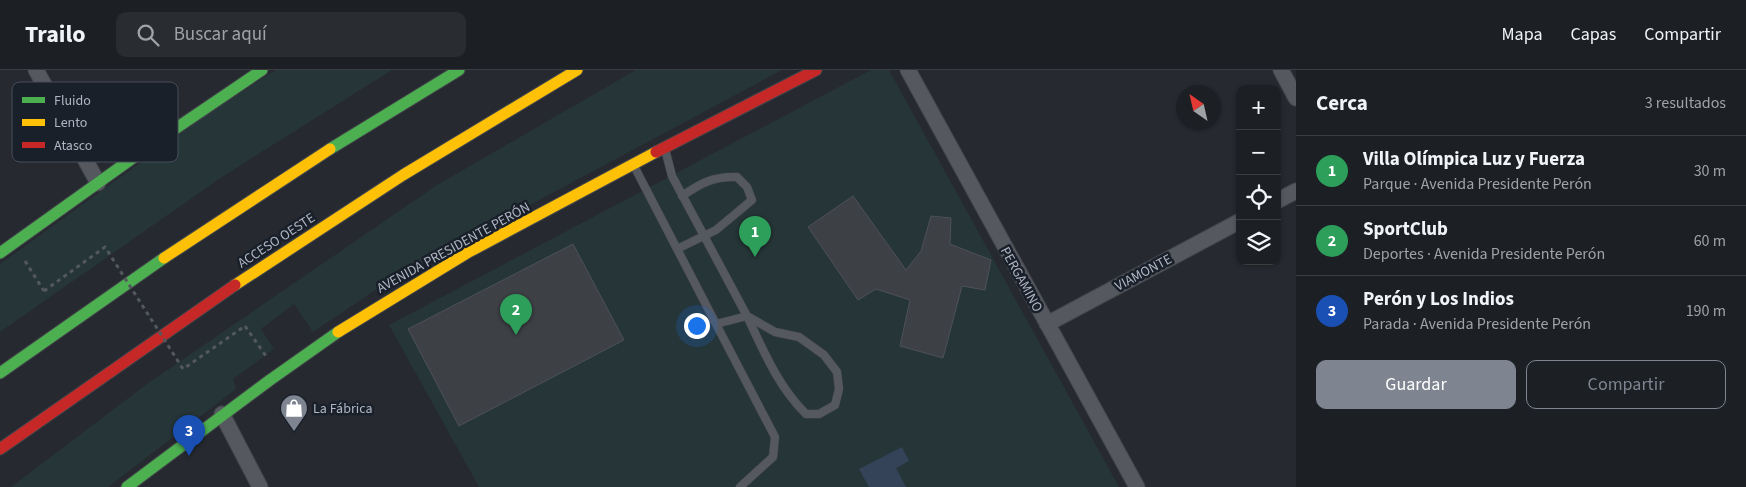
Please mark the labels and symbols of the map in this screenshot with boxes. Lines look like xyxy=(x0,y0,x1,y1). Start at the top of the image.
legend xyxy=(12,82,178,162)
north arrow xyxy=(1176,85,1221,130)
text: Fluido xyxy=(54,91,91,111)
text: Lento xyxy=(54,113,87,133)
text: Atasco xyxy=(54,136,92,156)
street label: AVENIDA PRESIDENTE PERÓN xyxy=(373,197,534,298)
street label: ACCESO OESTE xyxy=(234,208,319,273)
pin: 1 xyxy=(739,216,771,257)
street label: PERGAMINO xyxy=(995,243,1047,316)
street label: VIAMONTE xyxy=(1111,250,1176,296)
pin: 2 xyxy=(500,294,532,335)
your location xyxy=(684,313,710,339)
shop icon: La Fábrica xyxy=(279,393,309,432)
place label: La Fábrica xyxy=(313,399,373,419)
pin: 3 xyxy=(173,415,205,456)

